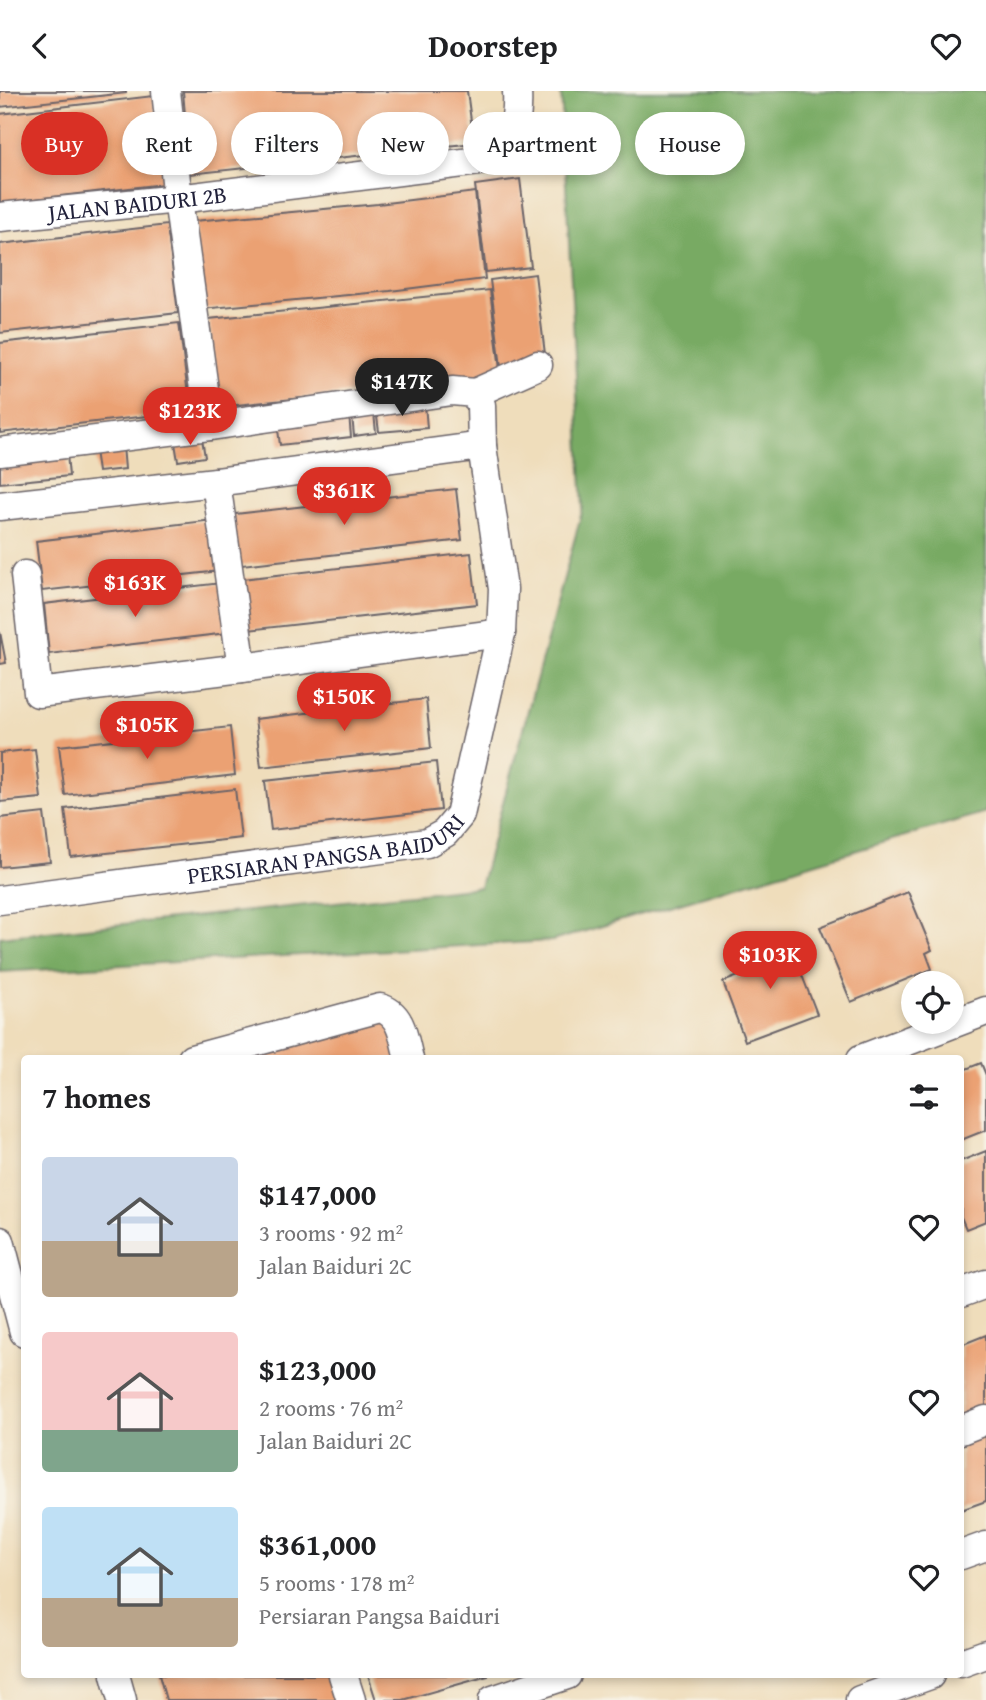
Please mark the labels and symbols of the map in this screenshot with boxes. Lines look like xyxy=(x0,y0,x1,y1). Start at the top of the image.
street label: JALAN BAIDURI 2B xyxy=(43,177,228,229)
pin: $147K xyxy=(353,359,451,418)
pin: $123K xyxy=(141,387,239,447)
pin: $361K xyxy=(295,467,393,527)
pin: $163K xyxy=(86,559,184,619)
pin: $150K xyxy=(295,673,393,733)
pin: $105K xyxy=(98,701,196,761)
street label: PERSIARAN PANGSA BAIDURI xyxy=(185,806,472,891)
pin: $103K xyxy=(721,932,819,991)

